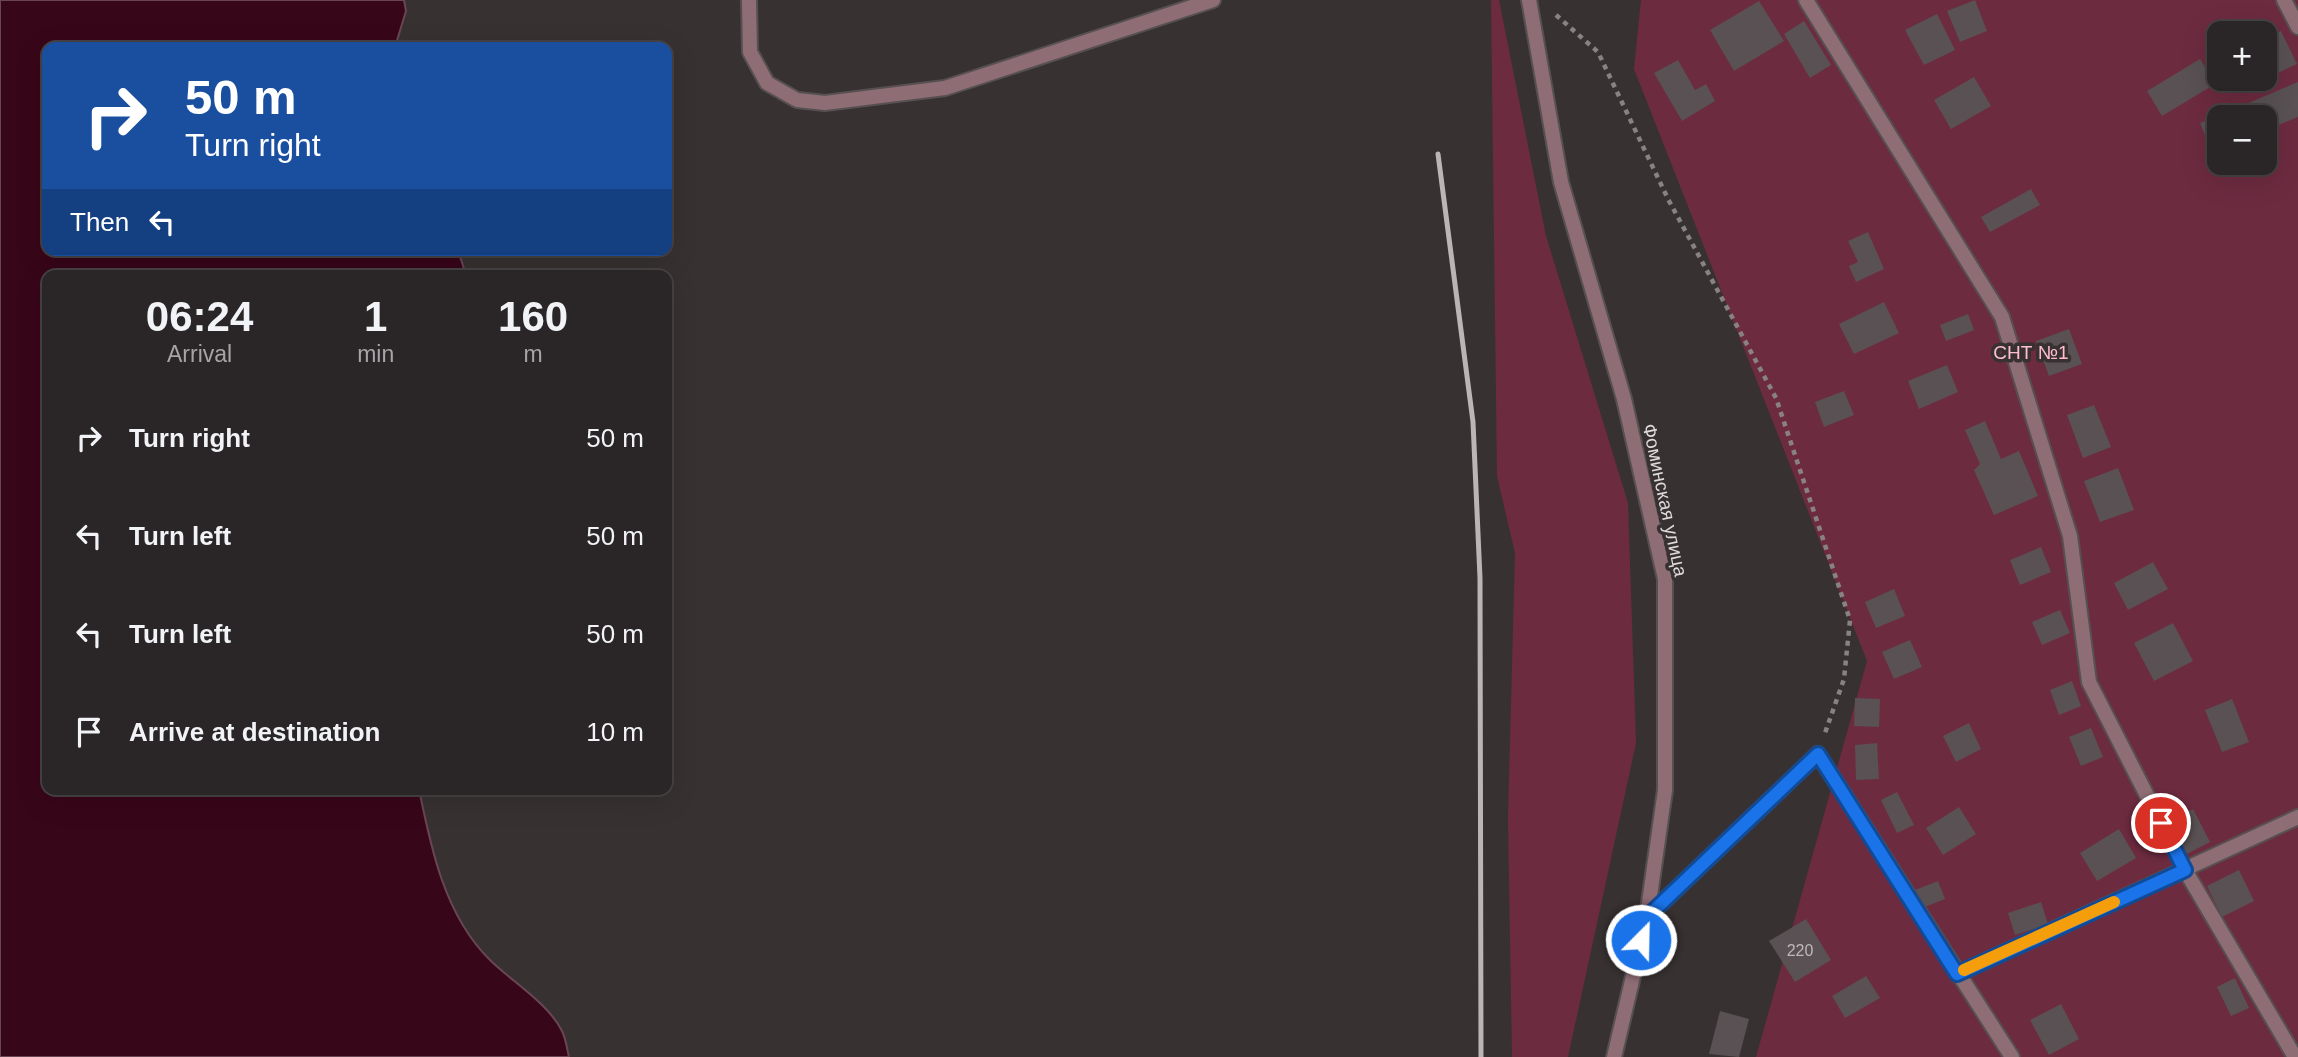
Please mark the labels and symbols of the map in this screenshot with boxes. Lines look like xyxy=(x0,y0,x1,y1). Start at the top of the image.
park label: СНТ №1 xyxy=(1993,342,2069,363)
street label: Фоминская улица xyxy=(1639,422,1692,579)
pin xyxy=(2131,793,2191,853)
position arrow xyxy=(1604,903,1678,977)
house number: 220 xyxy=(1787,942,1813,959)

